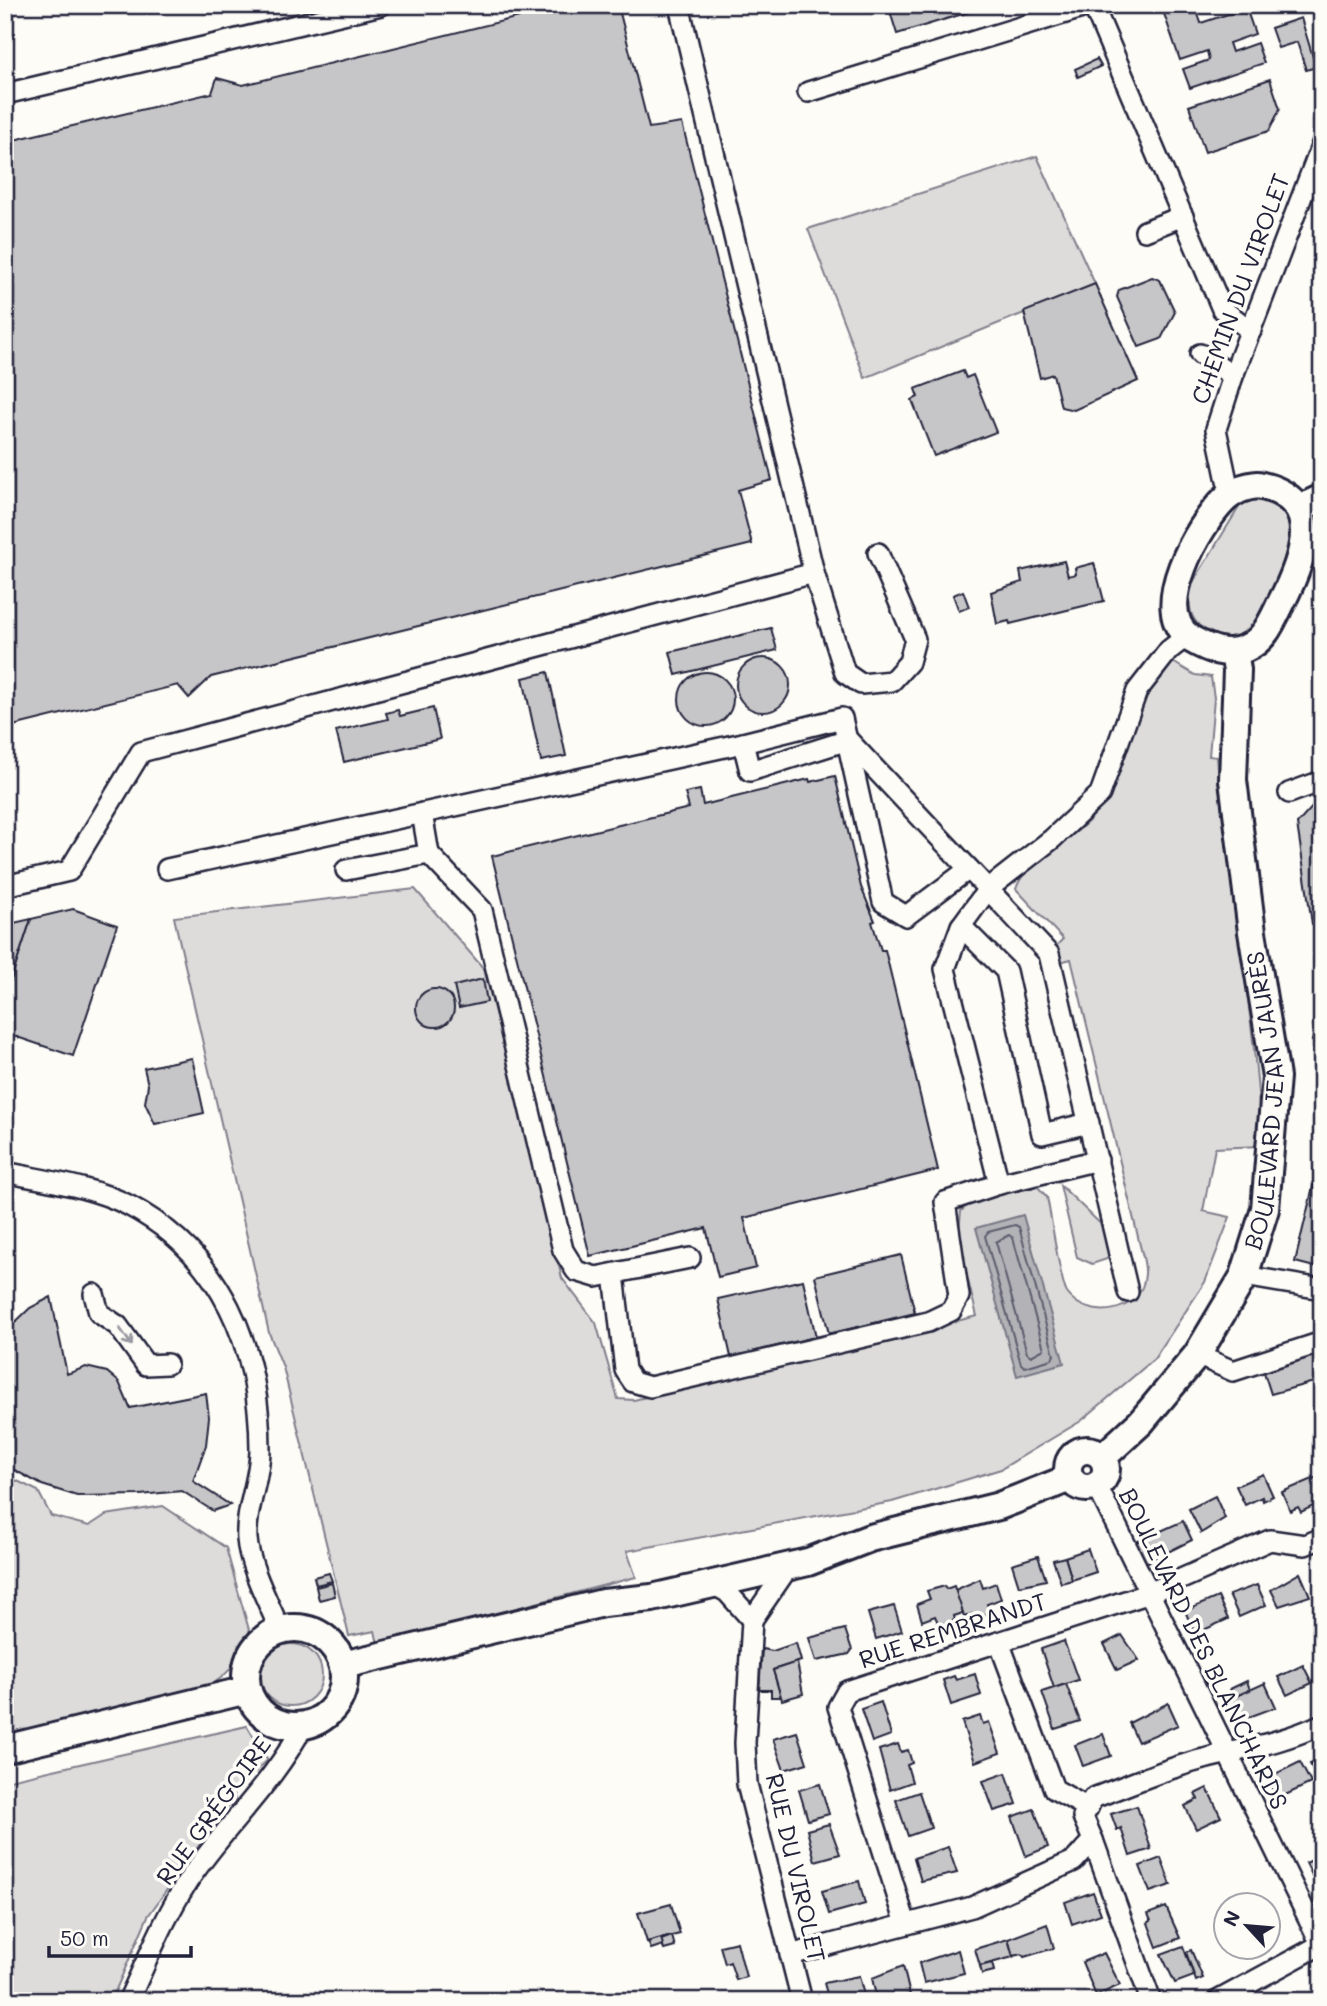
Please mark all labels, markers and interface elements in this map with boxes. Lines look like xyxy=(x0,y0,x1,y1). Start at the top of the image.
street label: CHEMIN DU VIROLET xyxy=(1183,169,1296,408)
street label: BOULEVARD JEAN JAURÈS xyxy=(1236,949,1290,1253)
one-way arrow xyxy=(119,1327,133,1346)
street label: BOULEVARD DES BLANCHARDS xyxy=(1113,1483,1296,1814)
street label: RUE REMBRANDT xyxy=(855,1585,1050,1675)
street label: RUE GRÉGOIRE xyxy=(148,1730,277,1890)
street label: RUE DU VIROLET xyxy=(760,1770,833,1965)
north arrow xyxy=(1212,1890,1282,1960)
text: N xyxy=(1217,1906,1246,1930)
scale bar xyxy=(49,1915,191,1959)
text: 50 m xyxy=(60,1924,109,1951)

